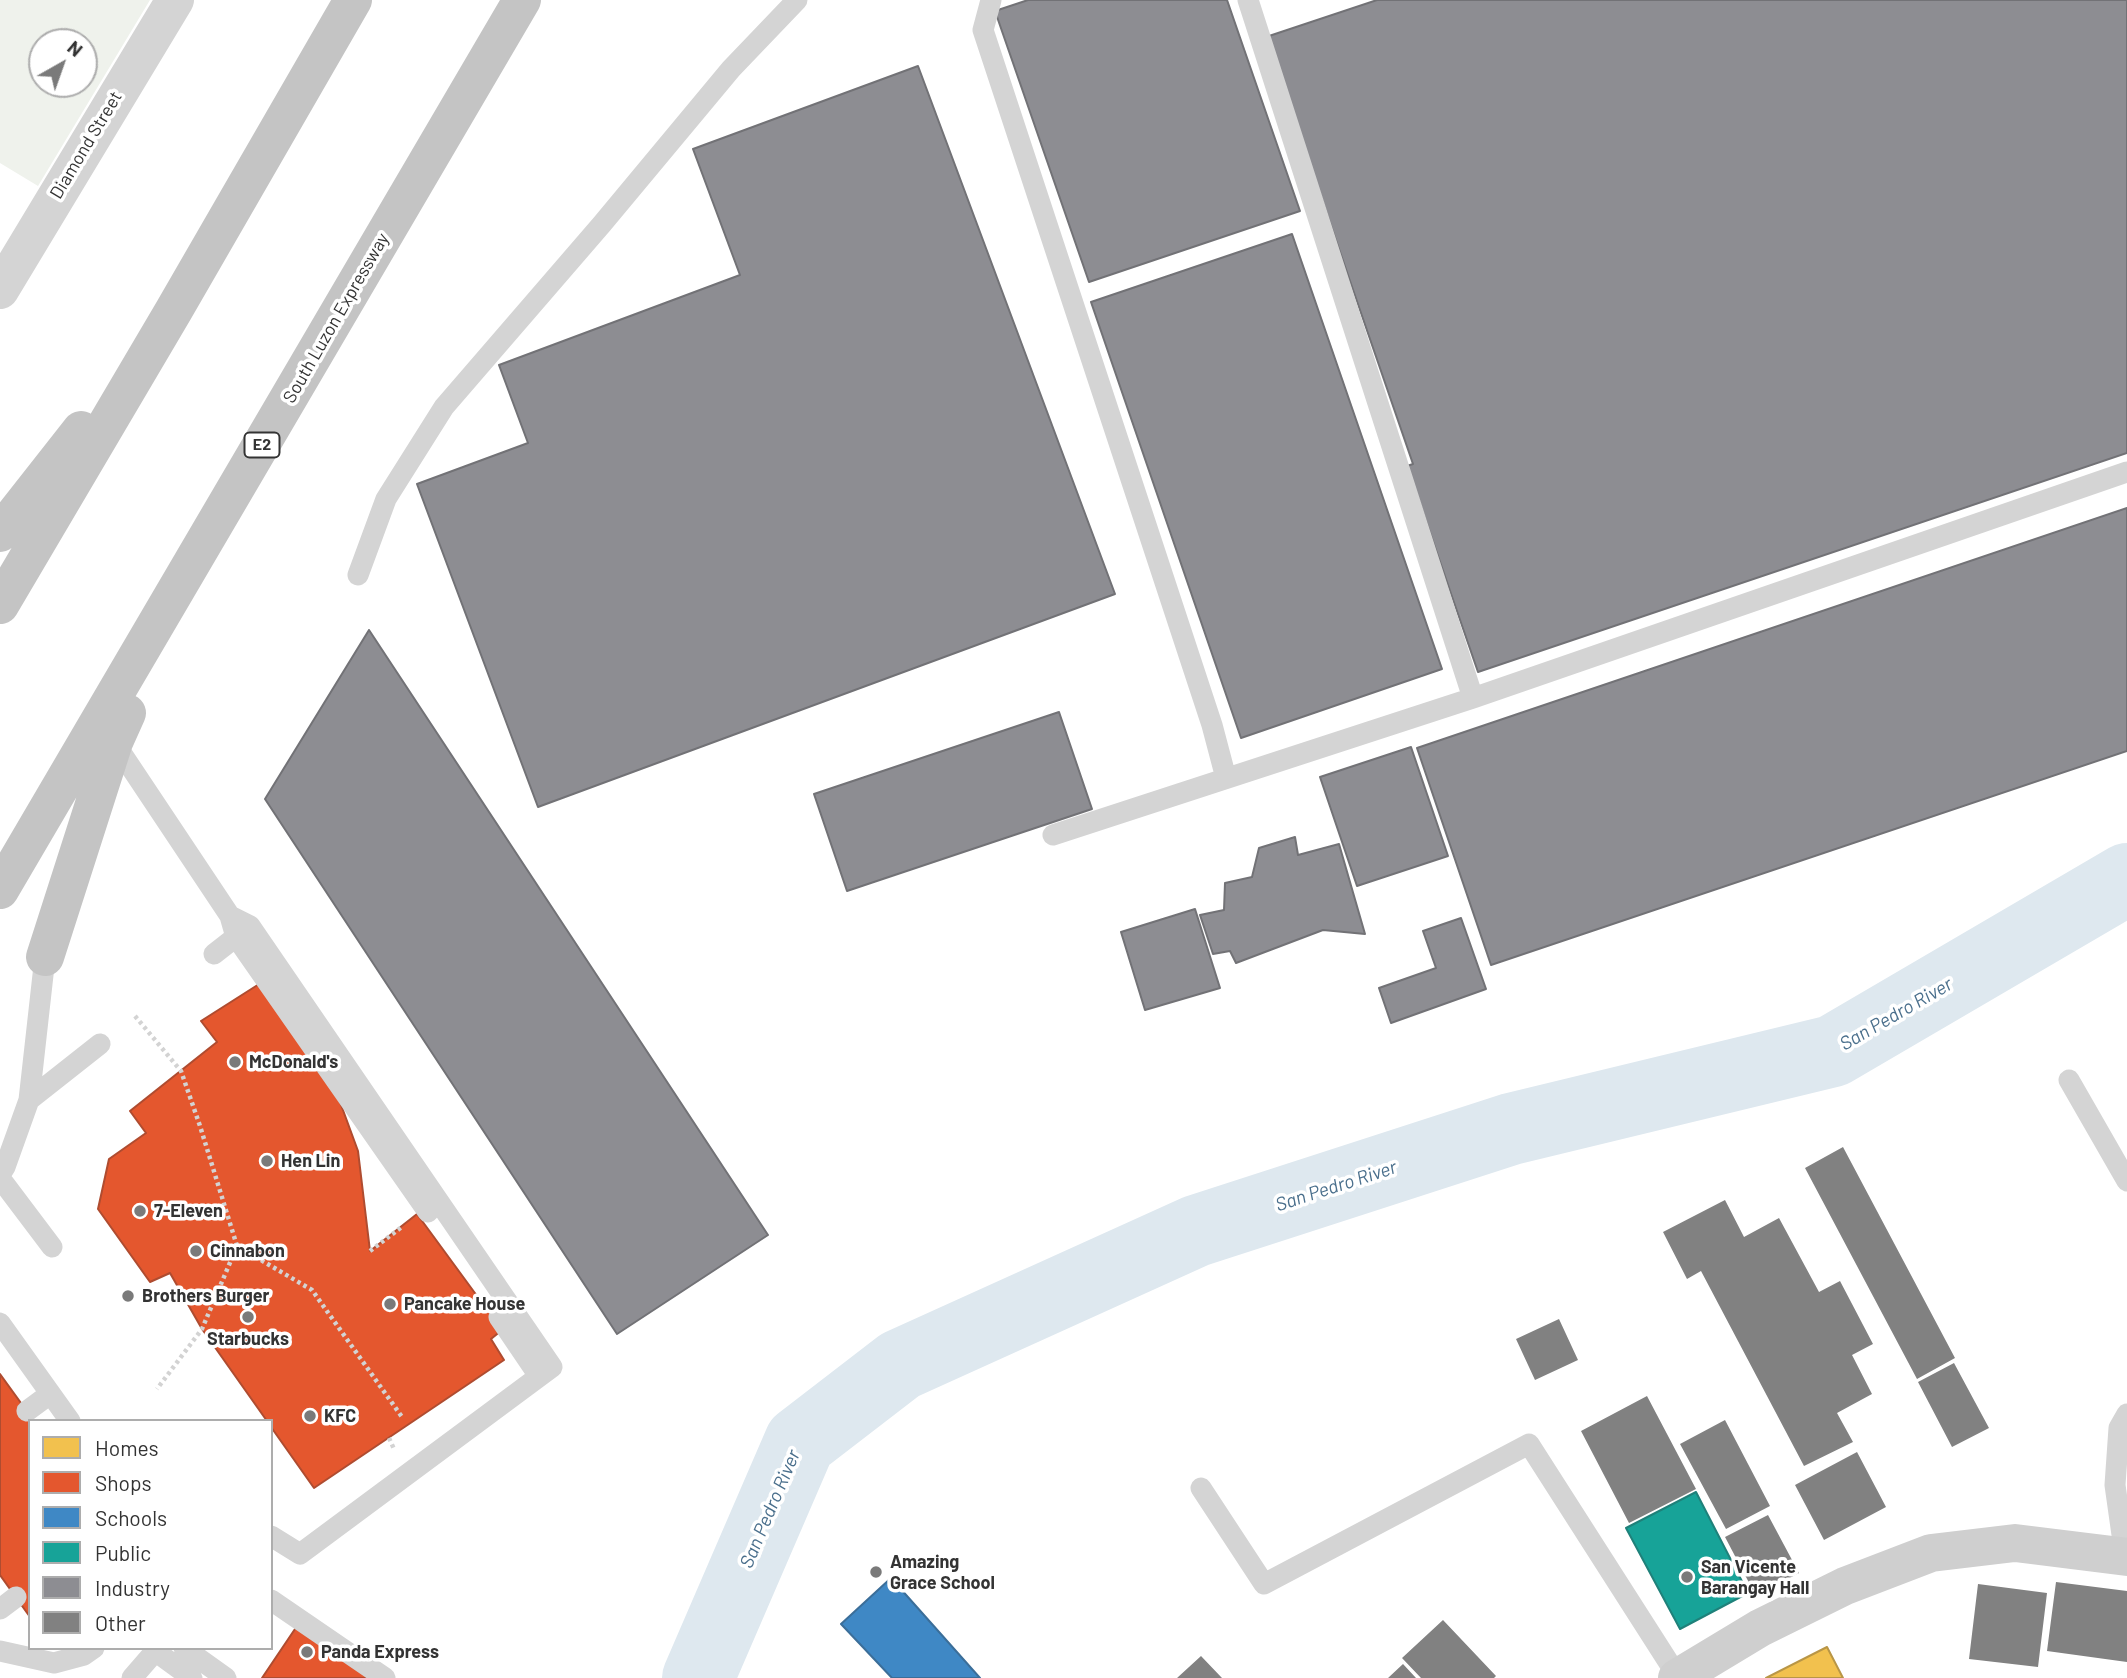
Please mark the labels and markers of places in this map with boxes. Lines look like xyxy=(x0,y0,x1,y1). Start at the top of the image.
place label: McDonald's xyxy=(249,1051,338,1073)
marker: McDonald's xyxy=(227,1054,243,1070)
place label: Hen Lin xyxy=(281,1150,340,1172)
marker: Hen Lin xyxy=(259,1153,275,1169)
place label: 7-Eleven xyxy=(154,1200,223,1222)
marker: 7-Eleven xyxy=(132,1203,148,1219)
place label: Cinnabon xyxy=(210,1240,285,1262)
marker: Cinnabon xyxy=(188,1243,204,1259)
place label: Brothers Burger xyxy=(142,1285,270,1307)
marker: Brothers Burger xyxy=(120,1288,136,1304)
place label: Pancake House xyxy=(404,1293,525,1315)
marker: Pancake House xyxy=(382,1296,398,1312)
marker: Starbucks xyxy=(240,1309,256,1325)
place label: Starbucks xyxy=(207,1328,289,1350)
place label: KFC xyxy=(324,1405,356,1427)
marker: KFC xyxy=(302,1408,318,1424)
place label: Amazing Grace School xyxy=(890,1551,995,1594)
place label: San Vicente Barangay Hall xyxy=(1701,1556,1809,1598)
marker: Amazing Grace School xyxy=(868,1564,884,1580)
marker: San Vicente Barangay Hall xyxy=(1679,1569,1695,1585)
place label: Panda Express xyxy=(321,1641,439,1663)
marker: Panda Express xyxy=(299,1644,315,1660)

